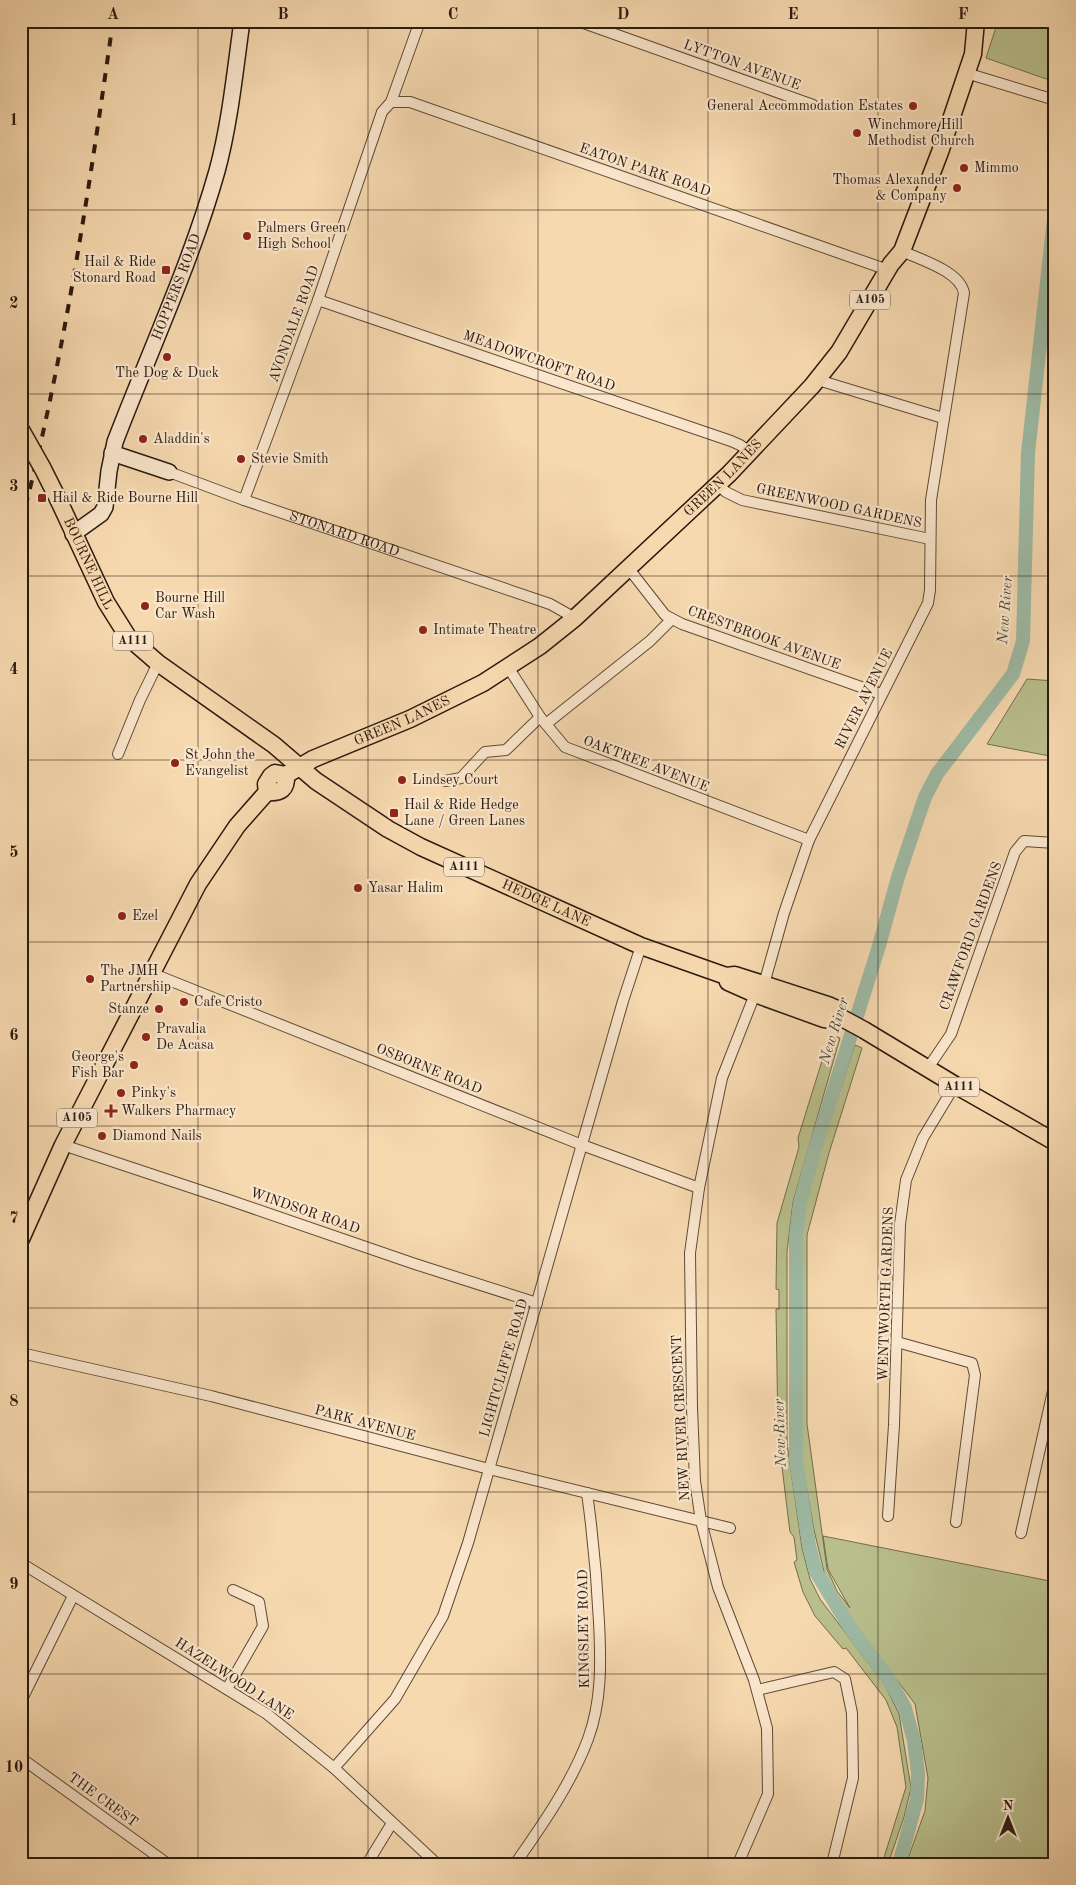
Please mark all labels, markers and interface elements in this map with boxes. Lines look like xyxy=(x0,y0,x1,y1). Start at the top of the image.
text: A xyxy=(107,7,119,23)
text: B xyxy=(277,7,289,23)
text: C xyxy=(448,7,458,23)
text: D xyxy=(617,7,629,23)
text: E xyxy=(787,7,799,23)
text: F xyxy=(958,7,969,23)
street label: LYTTON AVENUE xyxy=(682,37,802,93)
place label: General Accommodation Estates xyxy=(707,99,903,113)
marker: General Accommodation Estates xyxy=(907,100,919,112)
text: 1 xyxy=(9,113,19,129)
place label: Winchmore Hill Methodist Church xyxy=(867,118,975,148)
marker: Winchmore Hill Methodist Church xyxy=(851,127,863,139)
street label: EATON PARK ROAD xyxy=(577,141,713,199)
place label: Mimmo xyxy=(974,161,1019,175)
marker: Mimmo xyxy=(958,162,970,174)
place label: Thomas Alexander & Company xyxy=(832,173,948,203)
marker: Thomas Alexander & Company xyxy=(951,182,963,194)
place label: Palmers Green High School xyxy=(257,221,347,251)
marker: Palmers Green High School xyxy=(241,230,253,242)
street label: HOPPERS ROAD xyxy=(150,232,203,342)
place label: Hail & Ride Stonard Road xyxy=(73,255,156,285)
marker: Hail & Ride Stonard Road xyxy=(160,264,172,276)
street label: AVONDALE ROAD xyxy=(266,264,322,384)
road number: A105 xyxy=(850,290,890,310)
text: 2 xyxy=(9,296,19,312)
street label: MEADOWCROFT ROAD xyxy=(461,328,617,394)
marker: The Dog & Duck xyxy=(161,351,173,363)
place label: The Dog & Duck xyxy=(115,366,219,380)
place label: Aladdin's xyxy=(153,432,210,446)
marker: Aladdin's xyxy=(137,433,149,445)
street label: GREEN LANES xyxy=(681,437,765,519)
place label: Stevie Smith xyxy=(251,452,329,466)
marker: Stevie Smith xyxy=(235,453,247,465)
text: 3 xyxy=(9,479,19,495)
street label: GREENWOOD GARDENS xyxy=(755,482,923,530)
place label: Hail & Ride Bourne Hill xyxy=(52,491,198,505)
marker: Hail & Ride Bourne Hill xyxy=(36,492,48,504)
street label: STONARD ROAD xyxy=(288,509,401,559)
street label: BOURNE HILL xyxy=(61,515,116,612)
water label: New River xyxy=(996,575,1016,646)
place label: Bourne Hill Car Wash xyxy=(155,591,225,621)
marker: Bourne Hill Car Wash xyxy=(139,600,151,612)
street label: CRESTBROOK AVENUE xyxy=(686,604,842,672)
place label: Intimate Theatre xyxy=(433,623,536,637)
marker: Intimate Theatre xyxy=(417,624,429,636)
road number: A111 xyxy=(113,631,153,650)
street label: RIVER AVENUE xyxy=(833,647,895,751)
text: 4 xyxy=(9,662,19,678)
street label: GREEN LANES xyxy=(352,693,452,748)
street label: OAKTREE AVENUE xyxy=(581,734,711,794)
place label: St John the Evangelist xyxy=(185,748,255,778)
marker: St John the Evangelist xyxy=(169,757,181,769)
place label: Lindsey Court xyxy=(412,773,498,787)
marker: Lindsey Court xyxy=(396,774,408,786)
place label: Hail & Ride Hedge Lane / Green Lanes xyxy=(404,798,525,828)
marker: Hail & Ride Hedge Lane / Green Lanes xyxy=(388,807,400,819)
text: 5 xyxy=(9,845,19,861)
road number: A111 xyxy=(444,858,484,876)
street label: CRAWFORD GARDENS xyxy=(938,860,1004,1012)
street label: HEDGE LANE xyxy=(499,877,593,929)
place label: Yasar Halim xyxy=(368,881,444,895)
marker: Yasar Halim xyxy=(352,882,364,894)
place label: Ezel xyxy=(132,909,158,923)
marker: Ezel xyxy=(116,910,128,922)
place label: The JMH Partnership xyxy=(100,964,171,994)
marker: The JMH Partnership xyxy=(84,973,96,985)
place label: Cafe Cristo xyxy=(194,995,262,1009)
marker: Cafe Cristo xyxy=(178,996,190,1008)
water label: New River xyxy=(818,996,852,1067)
place label: Stanze xyxy=(108,1002,149,1016)
marker: Stanze xyxy=(153,1003,165,1015)
place label: Pravalia De Acasa xyxy=(156,1022,214,1052)
text: 6 xyxy=(9,1028,19,1044)
marker: Pravalia De Acasa xyxy=(140,1031,152,1043)
street label: OSBORNE ROAD xyxy=(374,1041,484,1097)
place label: George's Fish Bar xyxy=(71,1050,124,1080)
marker: George's Fish Bar xyxy=(128,1059,140,1071)
road number: A111 xyxy=(939,1078,979,1096)
place label: Pinky's xyxy=(131,1086,176,1100)
marker: Pinky's xyxy=(115,1087,127,1099)
place label: Walkers Pharmacy xyxy=(121,1104,237,1118)
marker: Walkers Pharmacy xyxy=(105,1105,117,1117)
road number: A105 xyxy=(57,1108,97,1128)
place label: Diamond Nails xyxy=(112,1129,202,1143)
marker: Diamond Nails xyxy=(96,1130,108,1142)
street label: WINDSOR ROAD xyxy=(248,1186,362,1236)
street label: WENTWORTH GARDENS xyxy=(876,1207,896,1381)
text: 7 xyxy=(9,1211,19,1227)
street label: LIGHTCLIFFE ROAD xyxy=(478,1297,531,1439)
street label: NEW RIVER CRESCENT xyxy=(670,1334,692,1502)
text: 8 xyxy=(9,1394,19,1410)
water label: New River xyxy=(772,1398,790,1468)
street label: PARK AVENUE xyxy=(313,1403,417,1443)
street label: KINGSLEY ROAD xyxy=(576,1569,592,1689)
text: 9 xyxy=(9,1577,19,1593)
street label: HAZELWOOD LANE xyxy=(172,1636,296,1722)
text: 10 xyxy=(5,1760,23,1776)
street label: THE CREST xyxy=(66,1770,140,1830)
north arrow xyxy=(984,1792,1034,1842)
text: N xyxy=(1003,1799,1014,1813)

